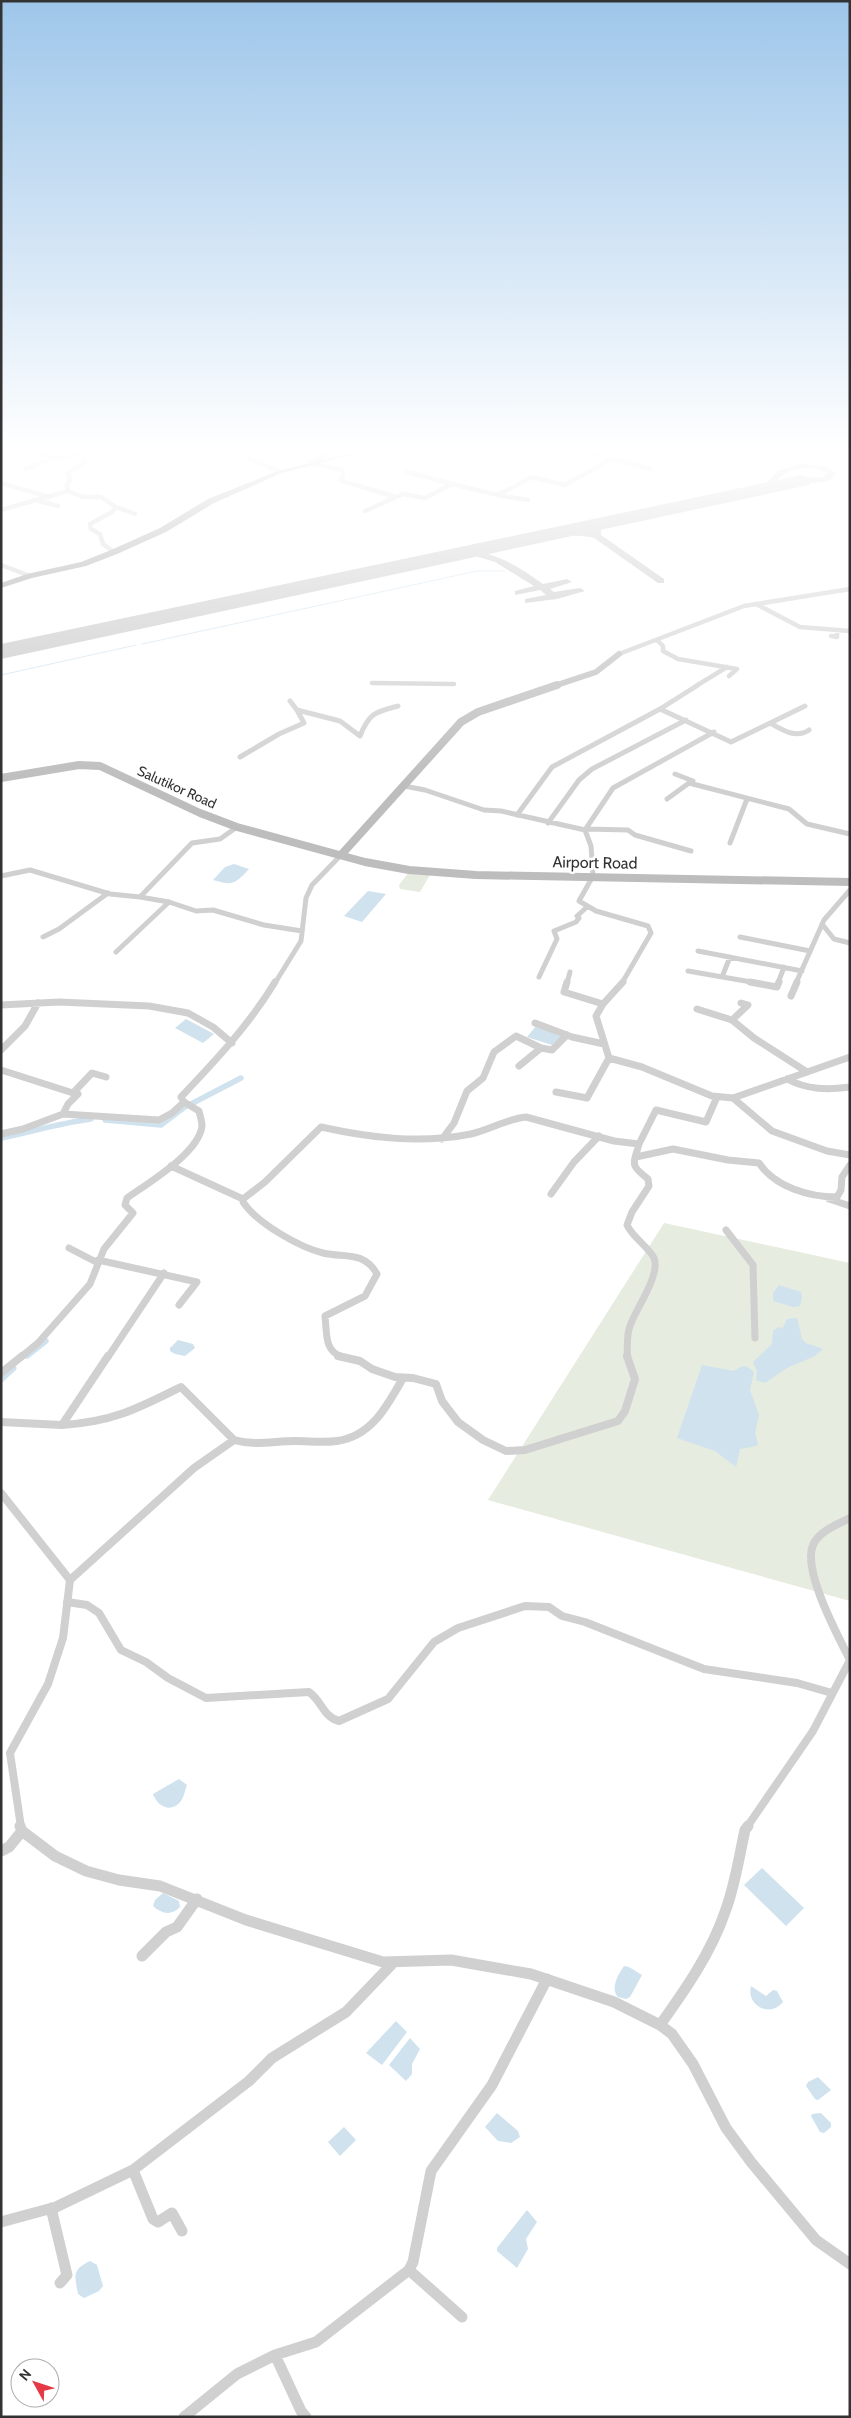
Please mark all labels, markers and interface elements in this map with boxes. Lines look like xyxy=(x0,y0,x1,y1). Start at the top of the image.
street label: Salutikor Road xyxy=(135,762,219,812)
street label: Airport Road xyxy=(552,852,638,873)
north arrow xyxy=(10,2358,60,2408)
text: N xyxy=(15,2365,35,2384)

